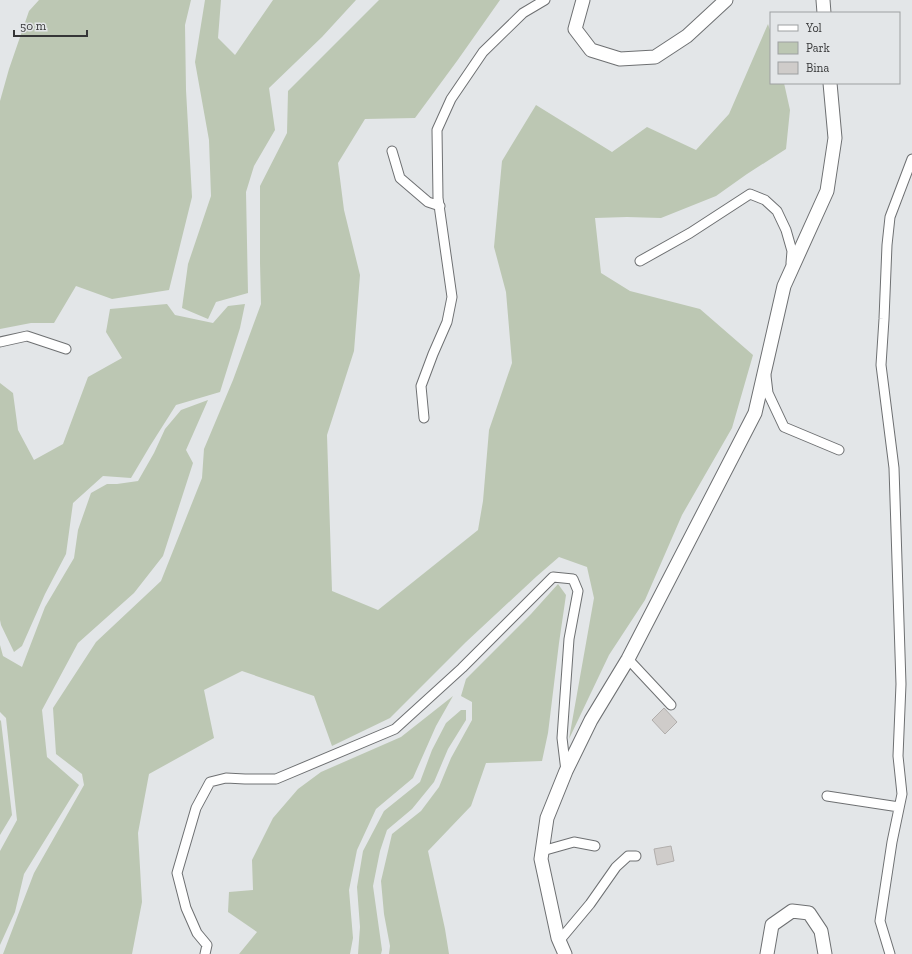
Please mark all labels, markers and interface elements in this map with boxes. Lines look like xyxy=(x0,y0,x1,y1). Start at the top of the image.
scale bar xyxy=(14,12,87,38)
legend xyxy=(770,12,900,84)
text: 50 m xyxy=(20,19,47,33)
text: Yol xyxy=(805,21,822,35)
text: Park xyxy=(806,41,831,55)
text: Bina xyxy=(806,61,829,75)

